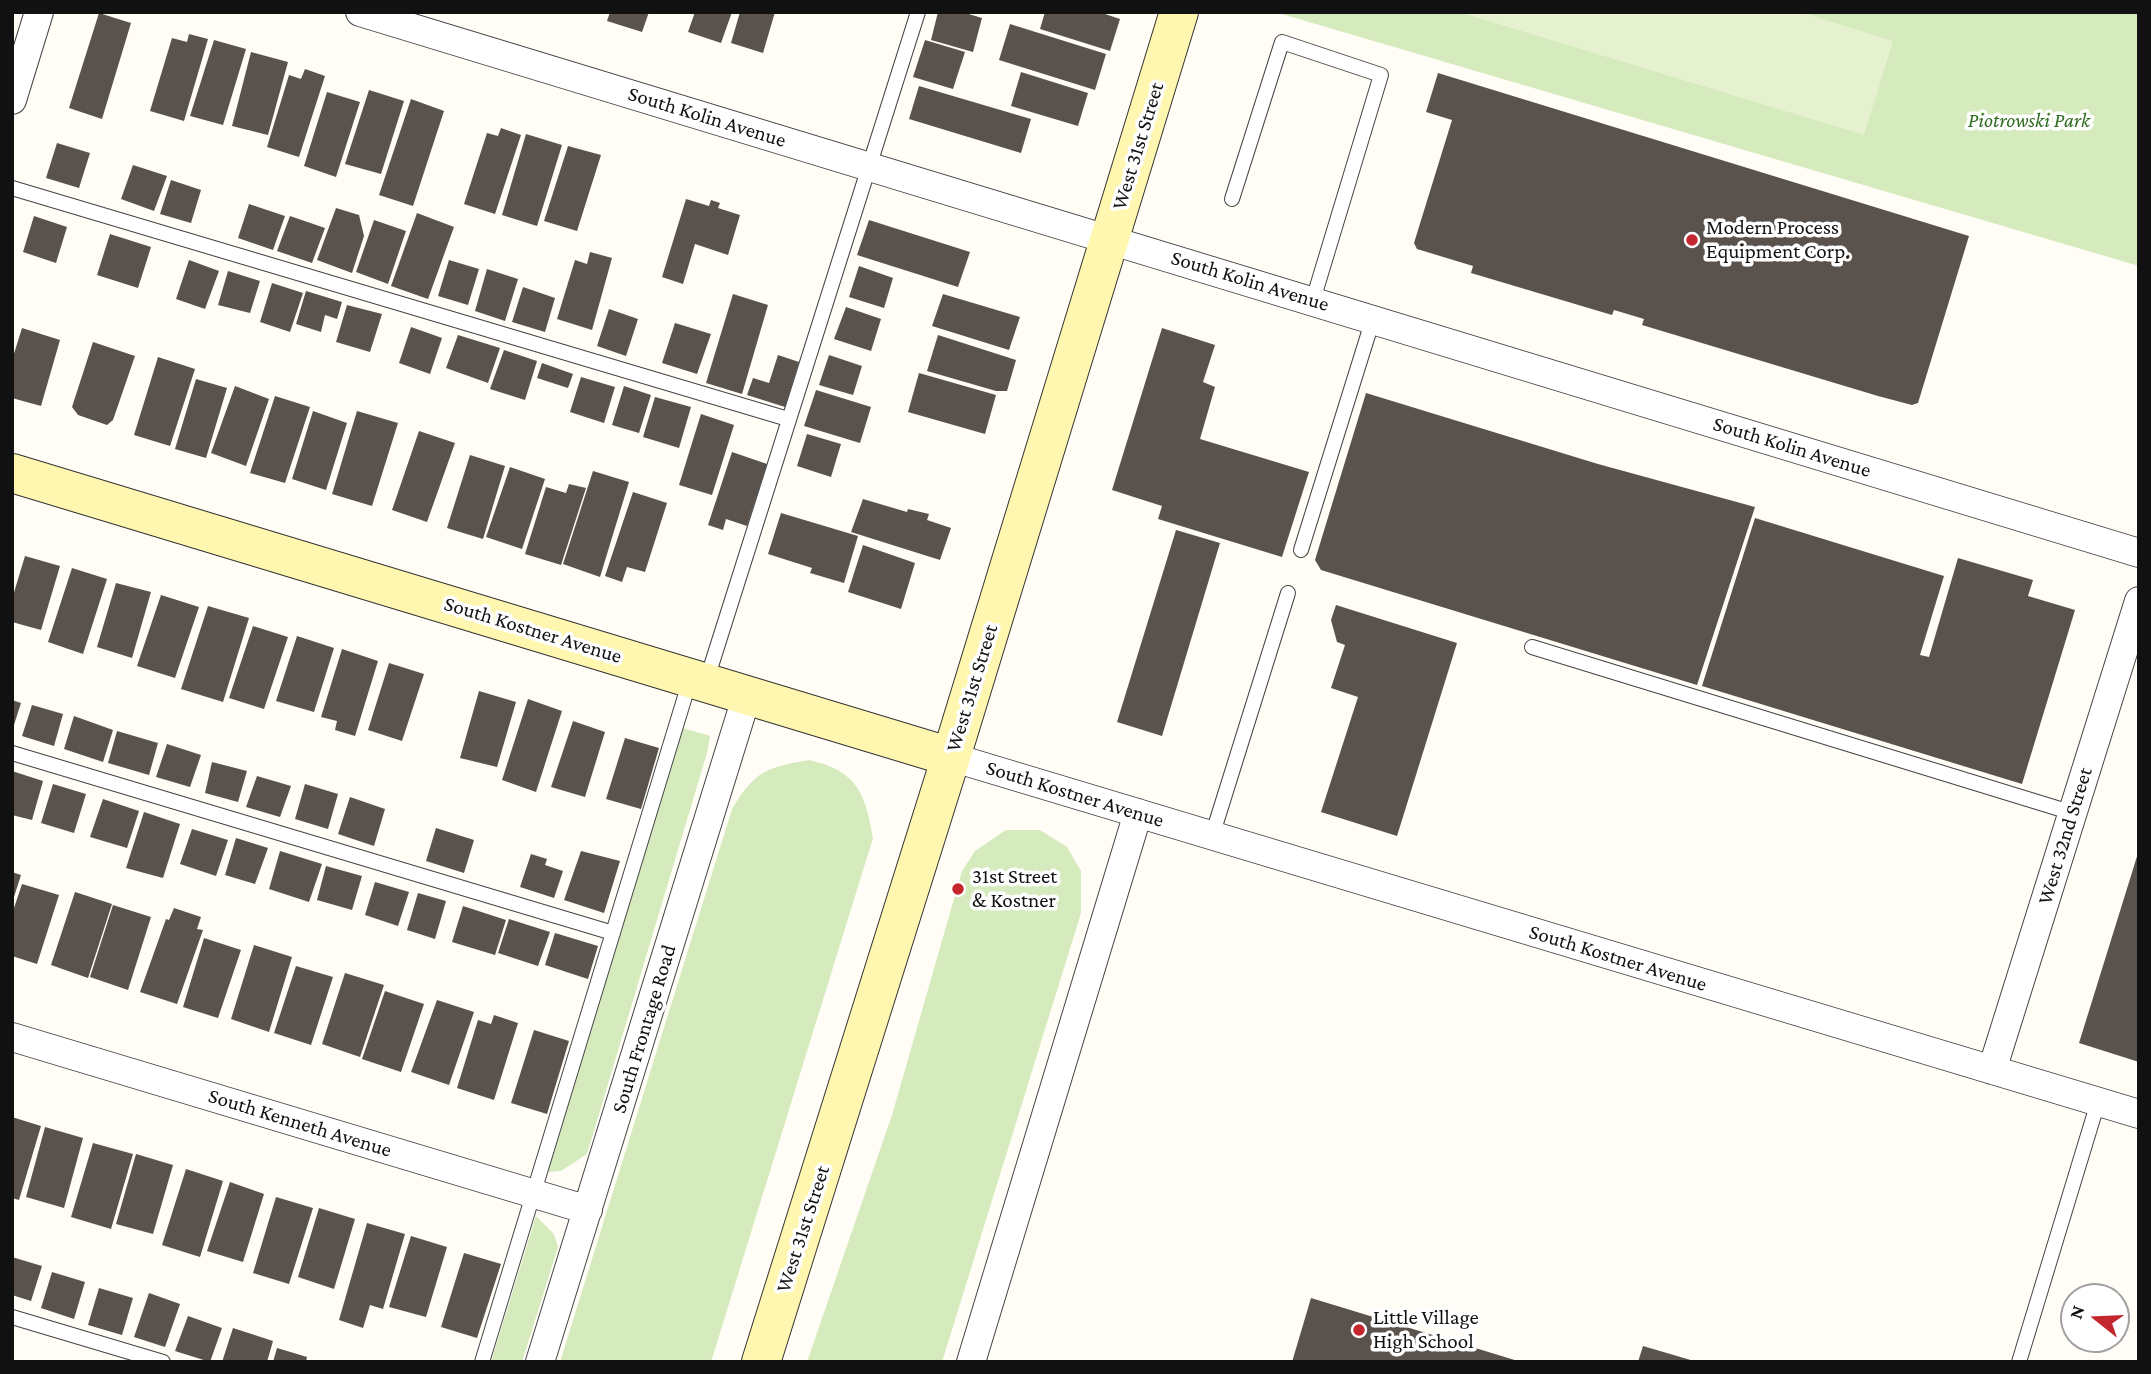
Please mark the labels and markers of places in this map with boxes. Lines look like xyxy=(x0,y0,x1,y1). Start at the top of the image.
place label: Modern Process Equipment Corp. xyxy=(1706,215,1850,265)
marker: Modern Process Equipment Corp. xyxy=(1684,232,1700,248)
place label: 31st Street & Kostner xyxy=(972,864,1057,914)
marker: 31st Street & Kostner xyxy=(950,881,966,897)
place label: Little Village High School xyxy=(1373,1305,1479,1355)
marker: Little Village High School xyxy=(1351,1322,1367,1338)

